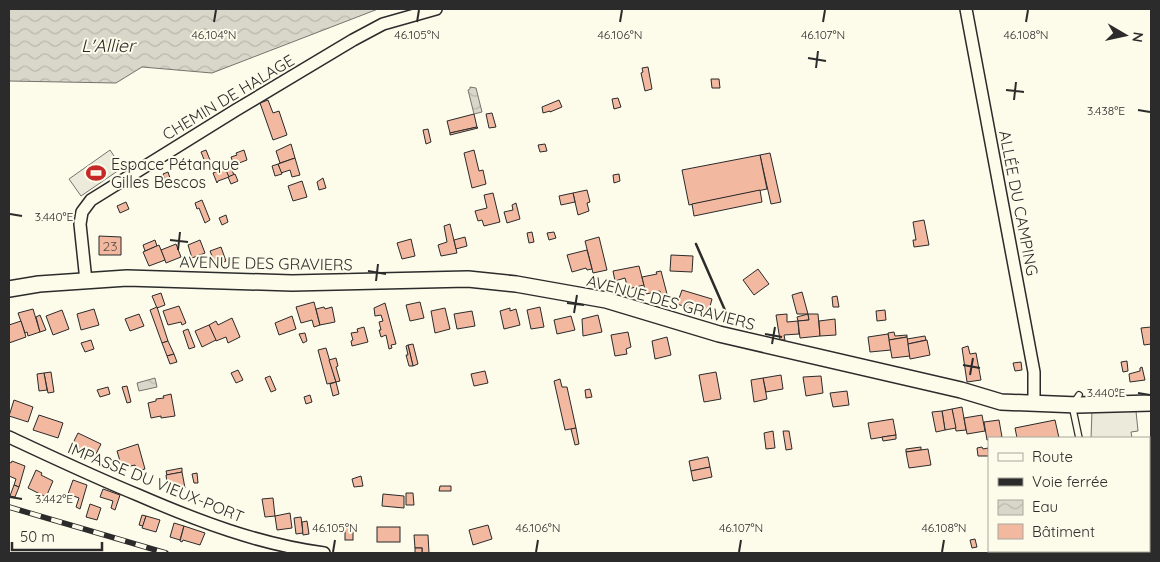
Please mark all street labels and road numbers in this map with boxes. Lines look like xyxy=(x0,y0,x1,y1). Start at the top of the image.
street label: CHEMIN DE HALAGE xyxy=(159,50,297,144)
street label: ALLÉE DU CAMPING xyxy=(995,129,1043,277)
street label: AVENUE DES GRAVIERS xyxy=(179,251,353,275)
street label: AVENUE DES GRAVIERS xyxy=(585,270,757,334)
street label: IMPASSE DU VIEUX-PORT xyxy=(65,438,247,527)

